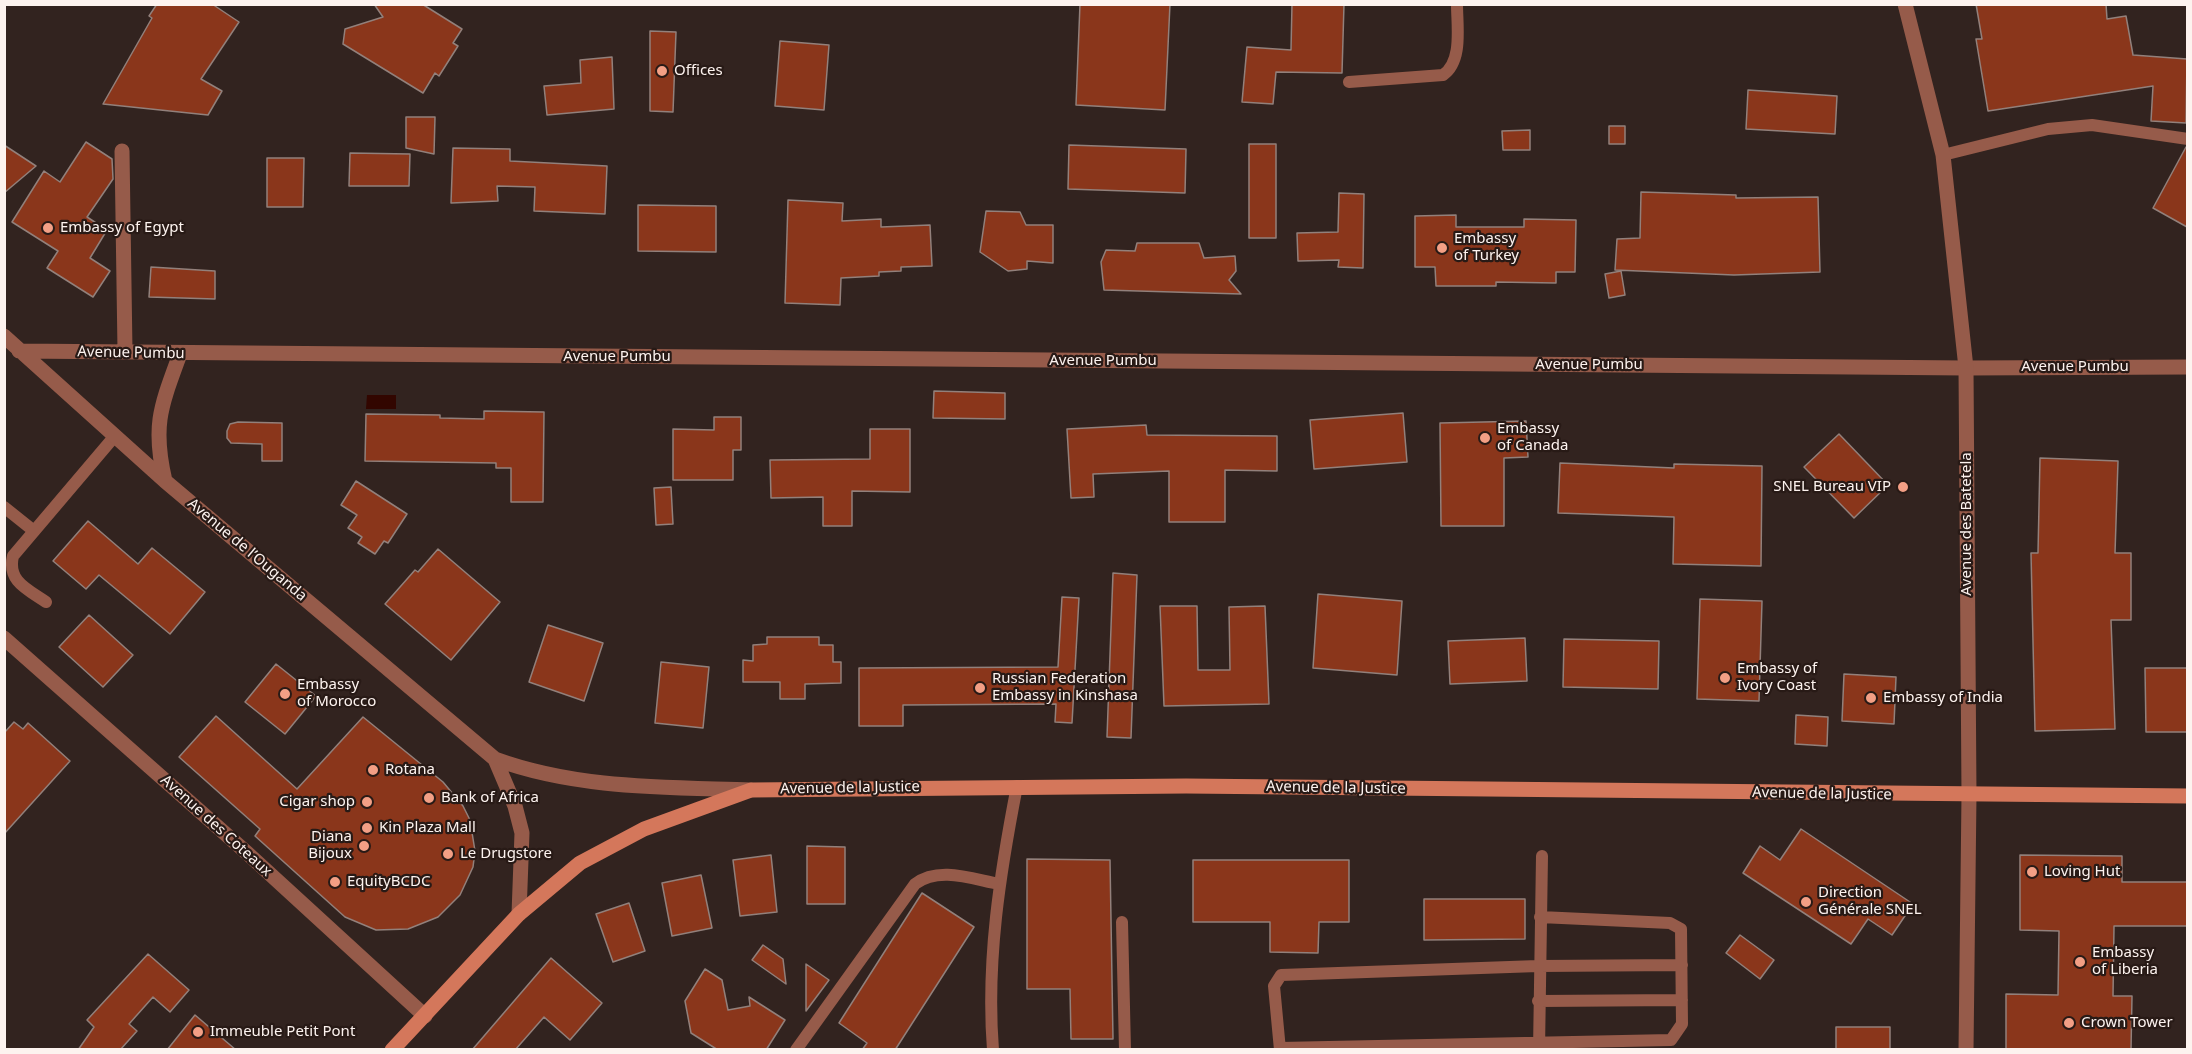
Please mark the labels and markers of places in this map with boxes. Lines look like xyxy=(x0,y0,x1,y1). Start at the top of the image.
place label: Offices xyxy=(674,62,723,80)
marker: Offices xyxy=(655,64,669,78)
place label: Embassy of Egypt xyxy=(60,219,184,237)
marker: Embassy of Egypt xyxy=(41,221,55,235)
place label: Embassy of Turkey xyxy=(1454,230,1519,265)
marker: Embassy of Turkey xyxy=(1435,241,1449,255)
place label: Embassy of Canada xyxy=(1497,420,1568,455)
marker: Embassy of Canada xyxy=(1478,431,1492,445)
place label: SNEL Bureau VIP xyxy=(1773,478,1891,496)
marker: SNEL Bureau VIP xyxy=(1896,480,1910,494)
place label: Embassy of Ivory Coast xyxy=(1737,660,1817,695)
place label: Russian Federation Embassy in Kinshasa xyxy=(992,670,1138,705)
marker: Embassy of Ivory Coast xyxy=(1718,671,1732,685)
place label: Embassy of Morocco xyxy=(297,676,376,711)
marker: Russian Federation Embassy in Kinshasa xyxy=(973,681,987,695)
marker: Embassy of Morocco xyxy=(278,687,292,701)
place label: Embassy of India xyxy=(1883,689,2003,707)
marker: Embassy of India xyxy=(1864,691,1878,705)
place label: Rotana xyxy=(385,761,435,779)
marker: Rotana xyxy=(366,763,380,777)
place label: Bank of Africa xyxy=(441,789,539,807)
marker: Bank of Africa xyxy=(422,791,436,805)
place label: Cigar shop xyxy=(279,793,355,811)
marker: Cigar shop xyxy=(360,795,374,809)
place label: Kin Plaza Mall xyxy=(379,819,476,837)
marker: Kin Plaza Mall xyxy=(360,821,374,835)
place label: Diana Bijoux xyxy=(308,828,352,863)
marker: Diana Bijoux xyxy=(357,839,371,853)
place label: Le Drugstore xyxy=(460,845,552,863)
marker: Le Drugstore xyxy=(441,847,455,861)
place label: Loving Hut xyxy=(2044,863,2120,881)
marker: Loving Hut xyxy=(2025,865,2039,879)
place label: EquityBCDC xyxy=(347,873,430,891)
marker: EquityBCDC xyxy=(328,875,342,889)
place label: Direction Générale SNEL xyxy=(1818,884,1921,919)
marker: Direction Générale SNEL xyxy=(1799,895,1813,909)
place label: Embassy of Liberia xyxy=(2092,944,2158,979)
marker: Embassy of Liberia xyxy=(2073,955,2087,969)
place label: Crown Tower xyxy=(2081,1014,2173,1032)
marker: Crown Tower xyxy=(2062,1016,2076,1030)
place label: Immeuble Petit Pont xyxy=(210,1023,355,1041)
marker: Immeuble Petit Pont xyxy=(191,1025,205,1039)

